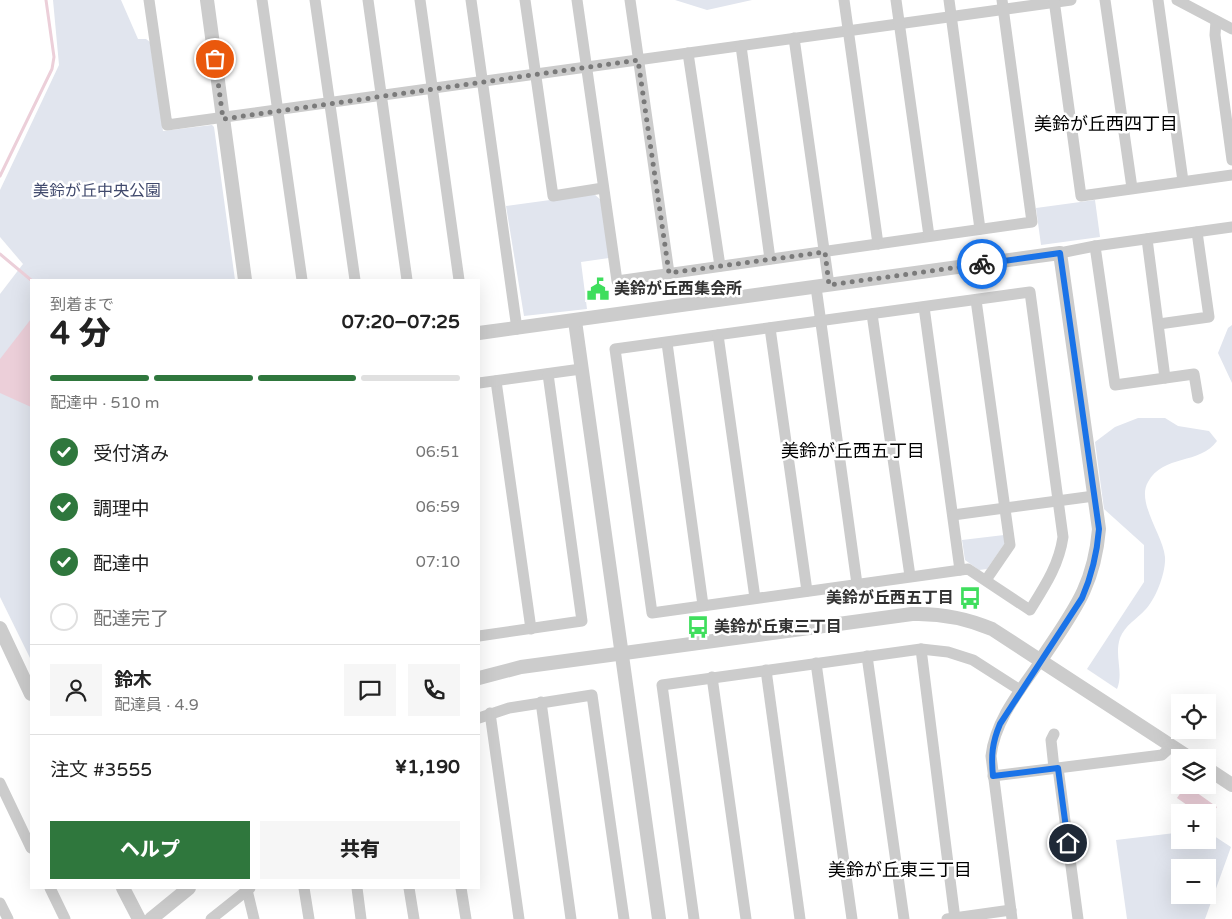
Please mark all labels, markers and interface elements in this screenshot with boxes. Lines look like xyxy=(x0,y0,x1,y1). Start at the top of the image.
pin xyxy=(194,38,236,80)
icon: bag xyxy=(201,45,229,73)
district label: 美鈴が丘西四丁目 xyxy=(1034,113,1178,135)
park label: 美鈴が丘中央公園 xyxy=(33,181,161,201)
courier xyxy=(957,239,1007,289)
icon: bike xyxy=(968,250,996,278)
public building icon: 美鈴が丘西集会所 xyxy=(585,276,611,302)
place label: 美鈴が丘西集会所 xyxy=(614,279,742,299)
text: 到着まで xyxy=(50,295,114,315)
text: 07:20–07:25 xyxy=(342,311,460,333)
text: 4 分 xyxy=(50,315,110,353)
text: 配達中 · 510 m xyxy=(50,393,159,413)
icon: check xyxy=(50,438,78,466)
district label: 美鈴が丘西五丁目 xyxy=(781,440,925,462)
text: 06:51 xyxy=(416,442,460,462)
text: 受付済み xyxy=(93,443,169,465)
icon: check xyxy=(50,493,78,521)
text: 06:59 xyxy=(416,497,460,517)
text: 調理中 xyxy=(93,498,150,520)
icon: check xyxy=(50,548,78,576)
text: 07:10 xyxy=(416,552,460,572)
text: 配達中 xyxy=(93,553,150,575)
bus stop icon: 美鈴が丘西五丁目 xyxy=(957,585,983,611)
place label: 美鈴が丘西五丁目 xyxy=(826,588,954,608)
text: 配達完了 xyxy=(93,608,169,630)
bus stop icon: 美鈴が丘東三丁目 xyxy=(685,614,711,640)
place label: 美鈴が丘東三丁目 xyxy=(714,617,842,637)
button: person xyxy=(50,664,102,716)
button: chat xyxy=(344,664,396,716)
button: phone xyxy=(408,664,460,716)
text: 鈴木 xyxy=(114,669,152,691)
map controls xyxy=(1171,694,1216,904)
button: locate xyxy=(1171,694,1216,739)
text: 配達員 · 4.9 xyxy=(114,695,199,715)
button: layers xyxy=(1171,749,1216,794)
text: ¥1,190 xyxy=(395,756,460,778)
text: 注文 #3555 xyxy=(50,759,152,781)
button: + xyxy=(1171,804,1216,849)
button: ヘルプ xyxy=(50,821,250,879)
button: 共有 xyxy=(260,821,460,879)
pin xyxy=(1047,822,1089,864)
icon: home xyxy=(1054,829,1082,857)
district label: 美鈴が丘東三丁目 xyxy=(828,859,972,881)
button: − xyxy=(1171,859,1216,904)

